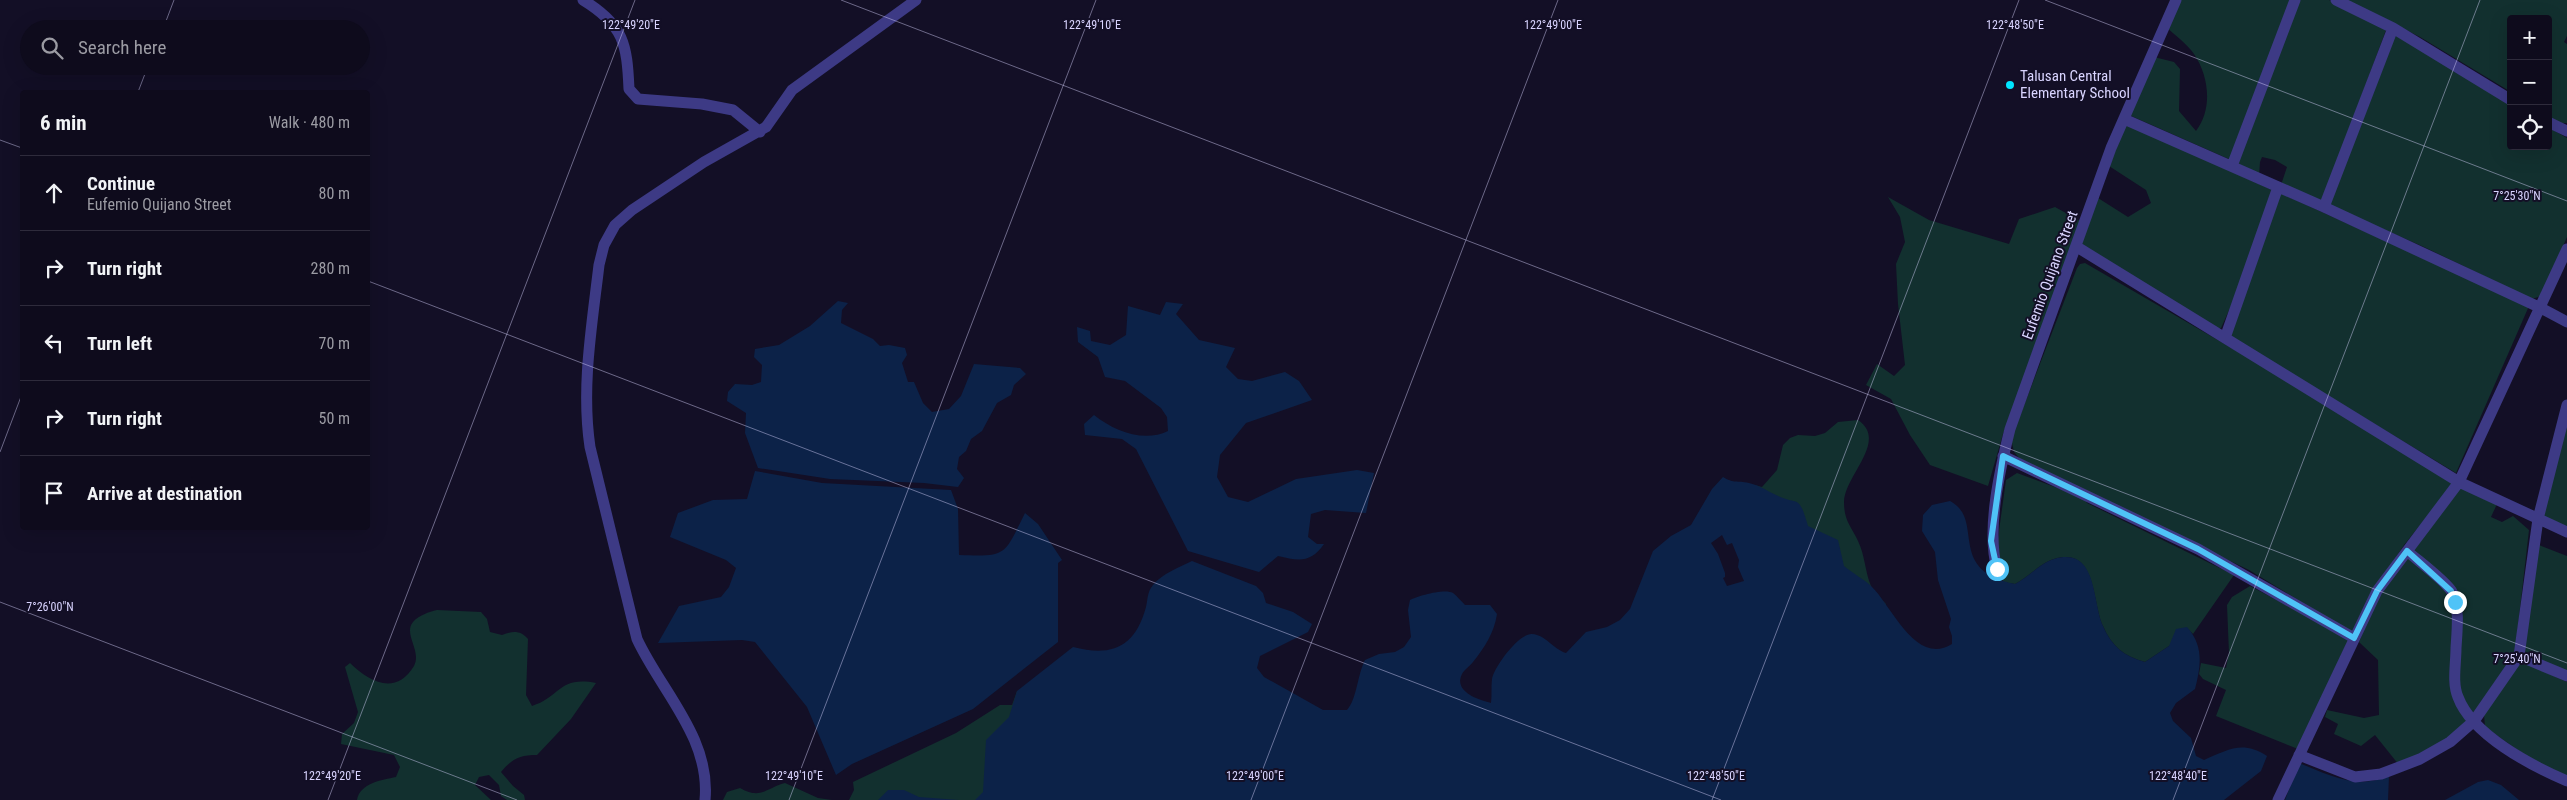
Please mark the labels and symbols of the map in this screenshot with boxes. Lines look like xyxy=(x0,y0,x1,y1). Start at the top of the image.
text: 122°49'20"E xyxy=(602,18,660,32)
text: 122°49'10"E xyxy=(1063,18,1121,32)
text: 122°49'00"E xyxy=(1524,18,1582,32)
text: 122°48'50"E xyxy=(1986,18,2044,32)
place label: Talusan Central Elementary School xyxy=(2020,67,2130,102)
marker: Talusan Central Elementary School xyxy=(2004,79,2016,91)
text: 7°25'30"N xyxy=(2493,189,2541,203)
street label: Eufemio Quijano Street xyxy=(2018,208,2082,342)
route start xyxy=(1986,558,2009,581)
route end xyxy=(2444,591,2467,614)
text: 7°26'00"N xyxy=(26,600,74,614)
text: 7°25'40"N xyxy=(2493,652,2541,666)
text: 122°49'20"E xyxy=(303,769,361,783)
text: 122°49'10"E xyxy=(765,769,823,783)
text: 122°49'00"E xyxy=(1226,769,1284,783)
text: 122°48'50"E xyxy=(1687,769,1745,783)
text: 122°48'40"E xyxy=(2149,769,2207,783)

